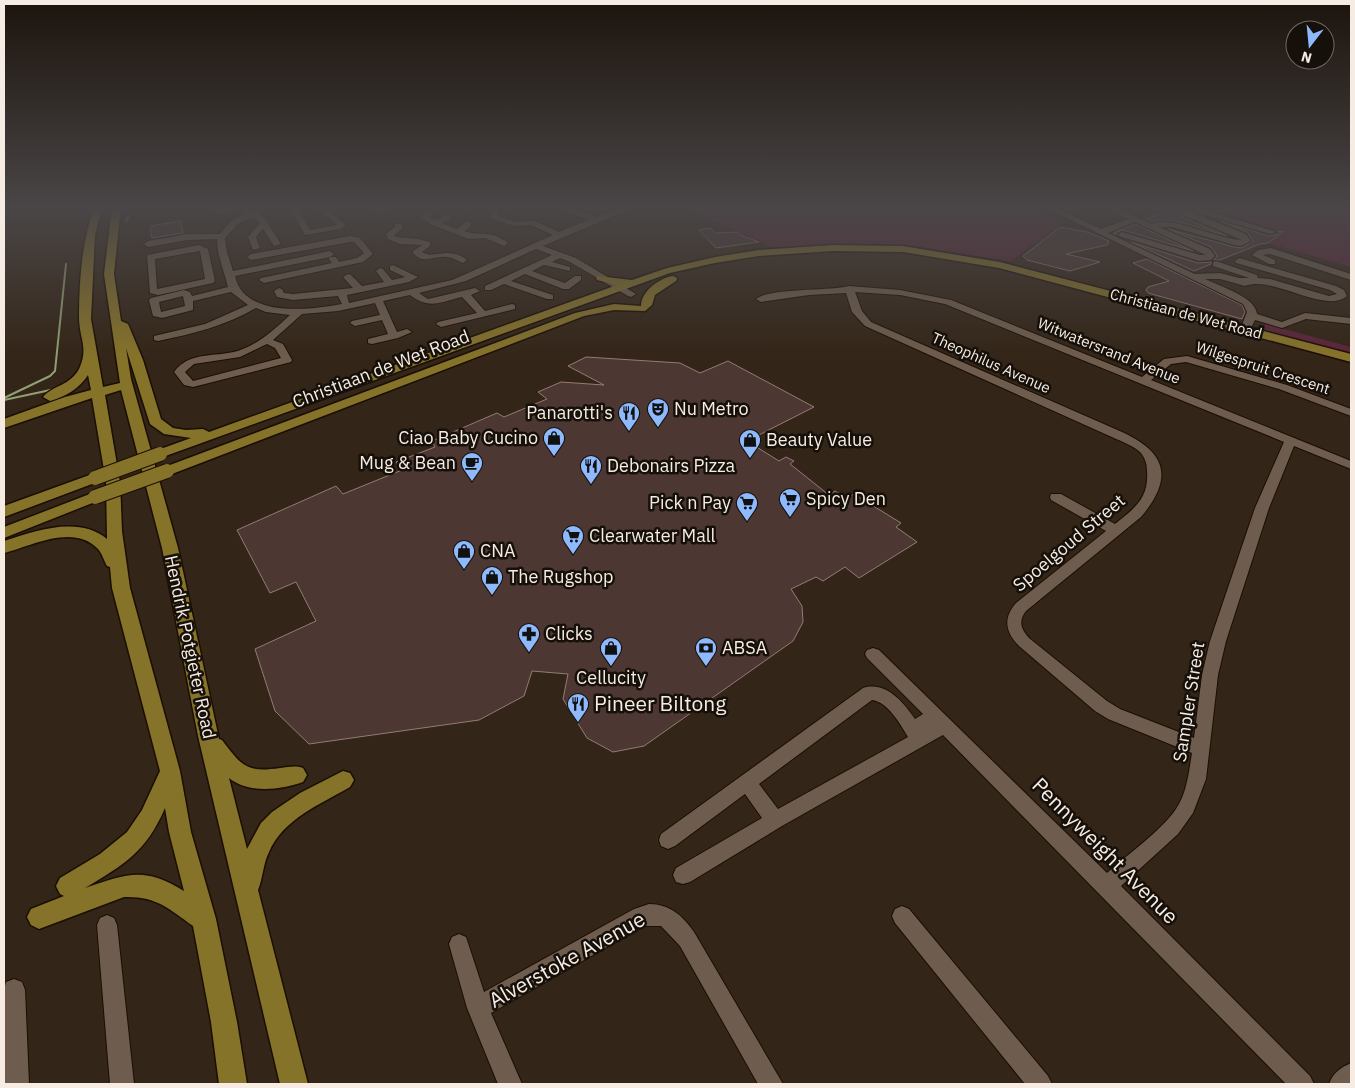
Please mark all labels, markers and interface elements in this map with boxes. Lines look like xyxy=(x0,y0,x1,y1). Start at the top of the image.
north arrow xyxy=(1285,20,1335,70)
text: N xyxy=(1299,47,1314,68)
street label: Christiaan de Wet Road xyxy=(1108,284,1264,343)
street label: Witwatersrand Avenue xyxy=(1035,313,1183,388)
street label: Christiaan de Wet Road xyxy=(289,324,473,413)
street label: Theophilus Avenue xyxy=(929,328,1054,397)
street label: Wilgespruit Crescent xyxy=(1194,337,1332,398)
theatre icon: Nu Metro xyxy=(646,397,670,428)
place label: Nu Metro xyxy=(674,397,749,420)
place label: Panarotti's xyxy=(526,401,613,424)
restaurant icon: Panarotti's xyxy=(617,401,641,432)
place label: Ciao Baby Cucino xyxy=(398,426,538,449)
shop icon: Ciao Baby Cucino xyxy=(542,426,566,457)
shop icon: Beauty Value xyxy=(738,428,762,459)
place label: Beauty Value xyxy=(766,428,872,451)
place label: Mug & Bean xyxy=(359,451,456,474)
cafe icon: Mug & Bean xyxy=(460,451,484,482)
restaurant icon: Debonairs Pizza xyxy=(579,454,603,485)
place label: Debonairs Pizza xyxy=(607,454,736,477)
supermarket icon: Spicy Den xyxy=(778,487,802,518)
place label: Spicy Den xyxy=(806,487,886,510)
street label: Spoelgoud Street xyxy=(1008,489,1130,596)
place label: Pick n Pay xyxy=(649,491,731,514)
supermarket icon: Pick n Pay xyxy=(735,491,759,522)
supermarket icon: Clearwater Mall xyxy=(561,524,585,555)
place label: Clearwater Mall xyxy=(589,524,716,547)
shop icon: CNA xyxy=(452,539,476,570)
place label: CNA xyxy=(480,539,516,562)
street label: Hendrik Potgieter Road xyxy=(160,553,221,741)
shop icon: The Rugshop xyxy=(480,565,504,596)
place label: The Rugshop xyxy=(508,565,613,588)
pharmacy icon: Clicks xyxy=(517,622,541,653)
place label: Clicks xyxy=(545,622,593,645)
shop icon: Cellucity xyxy=(599,636,623,667)
bank icon: ABSA xyxy=(694,636,718,667)
place label: ABSA xyxy=(722,636,768,659)
street label: Sampler Street xyxy=(1168,640,1209,764)
place label: Cellucity xyxy=(576,666,646,689)
place label: Pineer Biltong xyxy=(594,689,726,717)
restaurant icon: Pineer Biltong xyxy=(566,692,590,723)
street label: Pennyweight Avenue xyxy=(1026,771,1185,930)
street label: Alverstoke Avenue xyxy=(483,905,650,1014)

